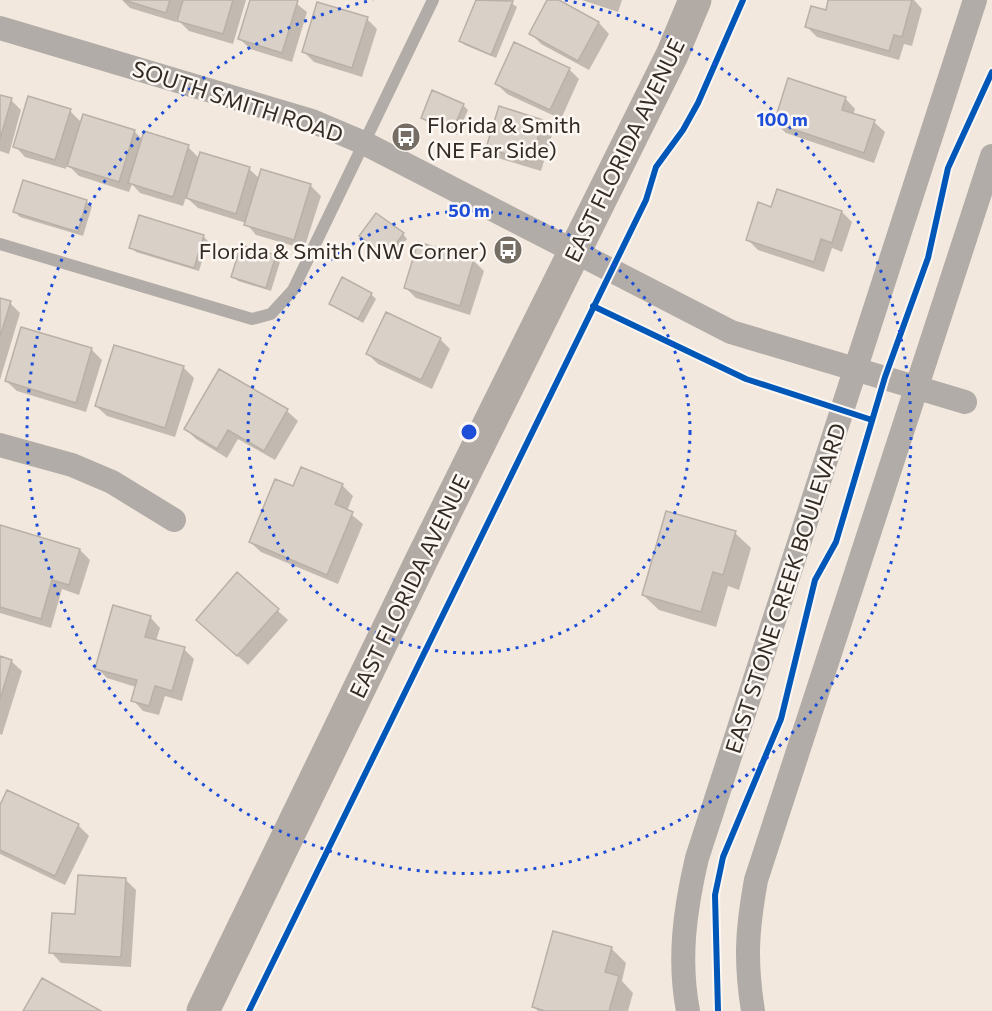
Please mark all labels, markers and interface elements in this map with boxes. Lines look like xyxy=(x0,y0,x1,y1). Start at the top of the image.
street label: EAST FLORIDA AVENUE xyxy=(558,34,690,266)
street label: SOUTH SMITH ROAD xyxy=(129,54,347,148)
text: 100 m xyxy=(756,108,808,130)
place label: Florida & Smith (NE Far Side) xyxy=(427,111,581,163)
bus stop icon: Florida & Smith (NE Far Side) xyxy=(390,121,422,153)
text: 50 m xyxy=(448,199,490,221)
bus stop icon: Florida & Smith (NW Corner) xyxy=(492,234,524,266)
place label: Florida & Smith (NW Corner) xyxy=(199,237,487,264)
street label: EAST STONE CREEK BOULEVARD xyxy=(719,420,851,756)
centre of rings xyxy=(459,422,479,442)
street label: EAST FLORIDA AVENUE xyxy=(343,470,475,702)

